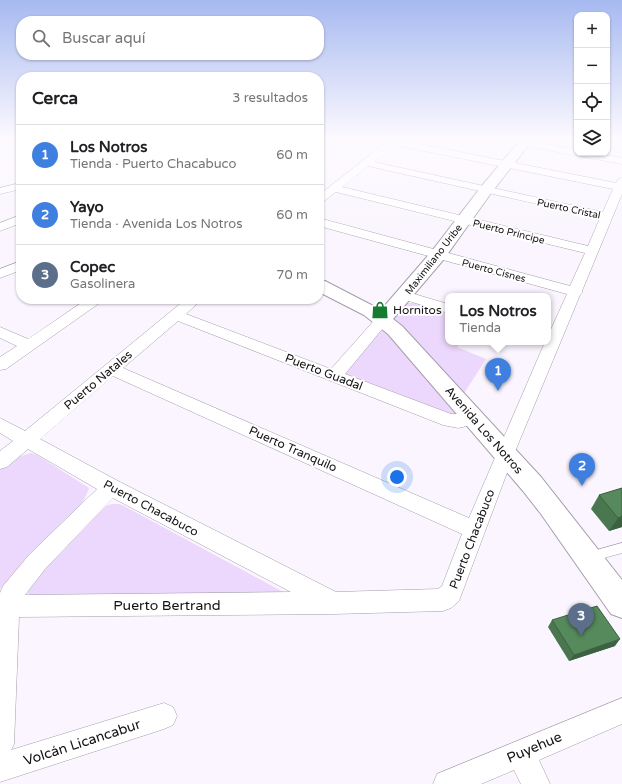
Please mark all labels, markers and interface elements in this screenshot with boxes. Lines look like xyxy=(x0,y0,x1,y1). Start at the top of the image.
map controls xyxy=(574,12,610,156)
button: + xyxy=(574,12,610,48)
search box xyxy=(16,16,324,60)
icon: search xyxy=(30,27,52,49)
text: Buscar aquí xyxy=(62,29,145,47)
button: − xyxy=(574,48,610,84)
button: locate xyxy=(574,84,610,120)
text: Cerca xyxy=(32,88,78,109)
text: 3 resultados xyxy=(232,90,308,106)
button: layers xyxy=(574,120,610,156)
text: Los Notros xyxy=(70,138,147,156)
text: 1 xyxy=(41,147,49,163)
text: 60 m xyxy=(276,147,308,163)
text: Tienda · Puerto Chacabuco xyxy=(70,156,236,172)
street label: Puerto Cristal xyxy=(536,196,602,222)
text: Yayo xyxy=(70,198,104,216)
text: 2 xyxy=(41,207,49,223)
text: 60 m xyxy=(276,207,308,223)
text: Tienda · Avenida Los Notros xyxy=(70,216,242,232)
street label: Puerto Príncipe xyxy=(472,217,546,247)
street label: Maximiliano Uribe xyxy=(403,222,465,297)
street label: Puerto Cisnes xyxy=(461,257,527,285)
text: Copec xyxy=(70,258,115,276)
text: 3 xyxy=(41,267,49,283)
text: 70 m xyxy=(276,267,308,283)
text: Gasolinera xyxy=(70,276,135,292)
popup xyxy=(445,293,551,345)
shop icon: Hornitos xyxy=(370,300,390,320)
text: Los Notros xyxy=(459,302,537,320)
place label: Hornitos xyxy=(393,303,442,317)
text: Tienda xyxy=(459,320,501,336)
street label: Puerto Natales xyxy=(61,347,135,413)
street label: Puerto Guadal xyxy=(283,351,365,393)
pin: 1 xyxy=(485,358,511,391)
street label: Avenida Los Notros xyxy=(442,383,526,477)
street label: Puerto Tranquilo xyxy=(247,423,339,475)
pin: 2 xyxy=(569,453,595,486)
your location xyxy=(387,467,407,487)
street label: Puerto Chacabuco xyxy=(101,477,201,539)
street label: Puerto Chacabuco xyxy=(447,487,497,591)
street label: Puerto Bertrand xyxy=(113,597,221,614)
pin: 3 xyxy=(568,603,594,636)
street label: Volcán Licancabur xyxy=(22,715,143,769)
street label: Puyehue xyxy=(504,728,564,767)

